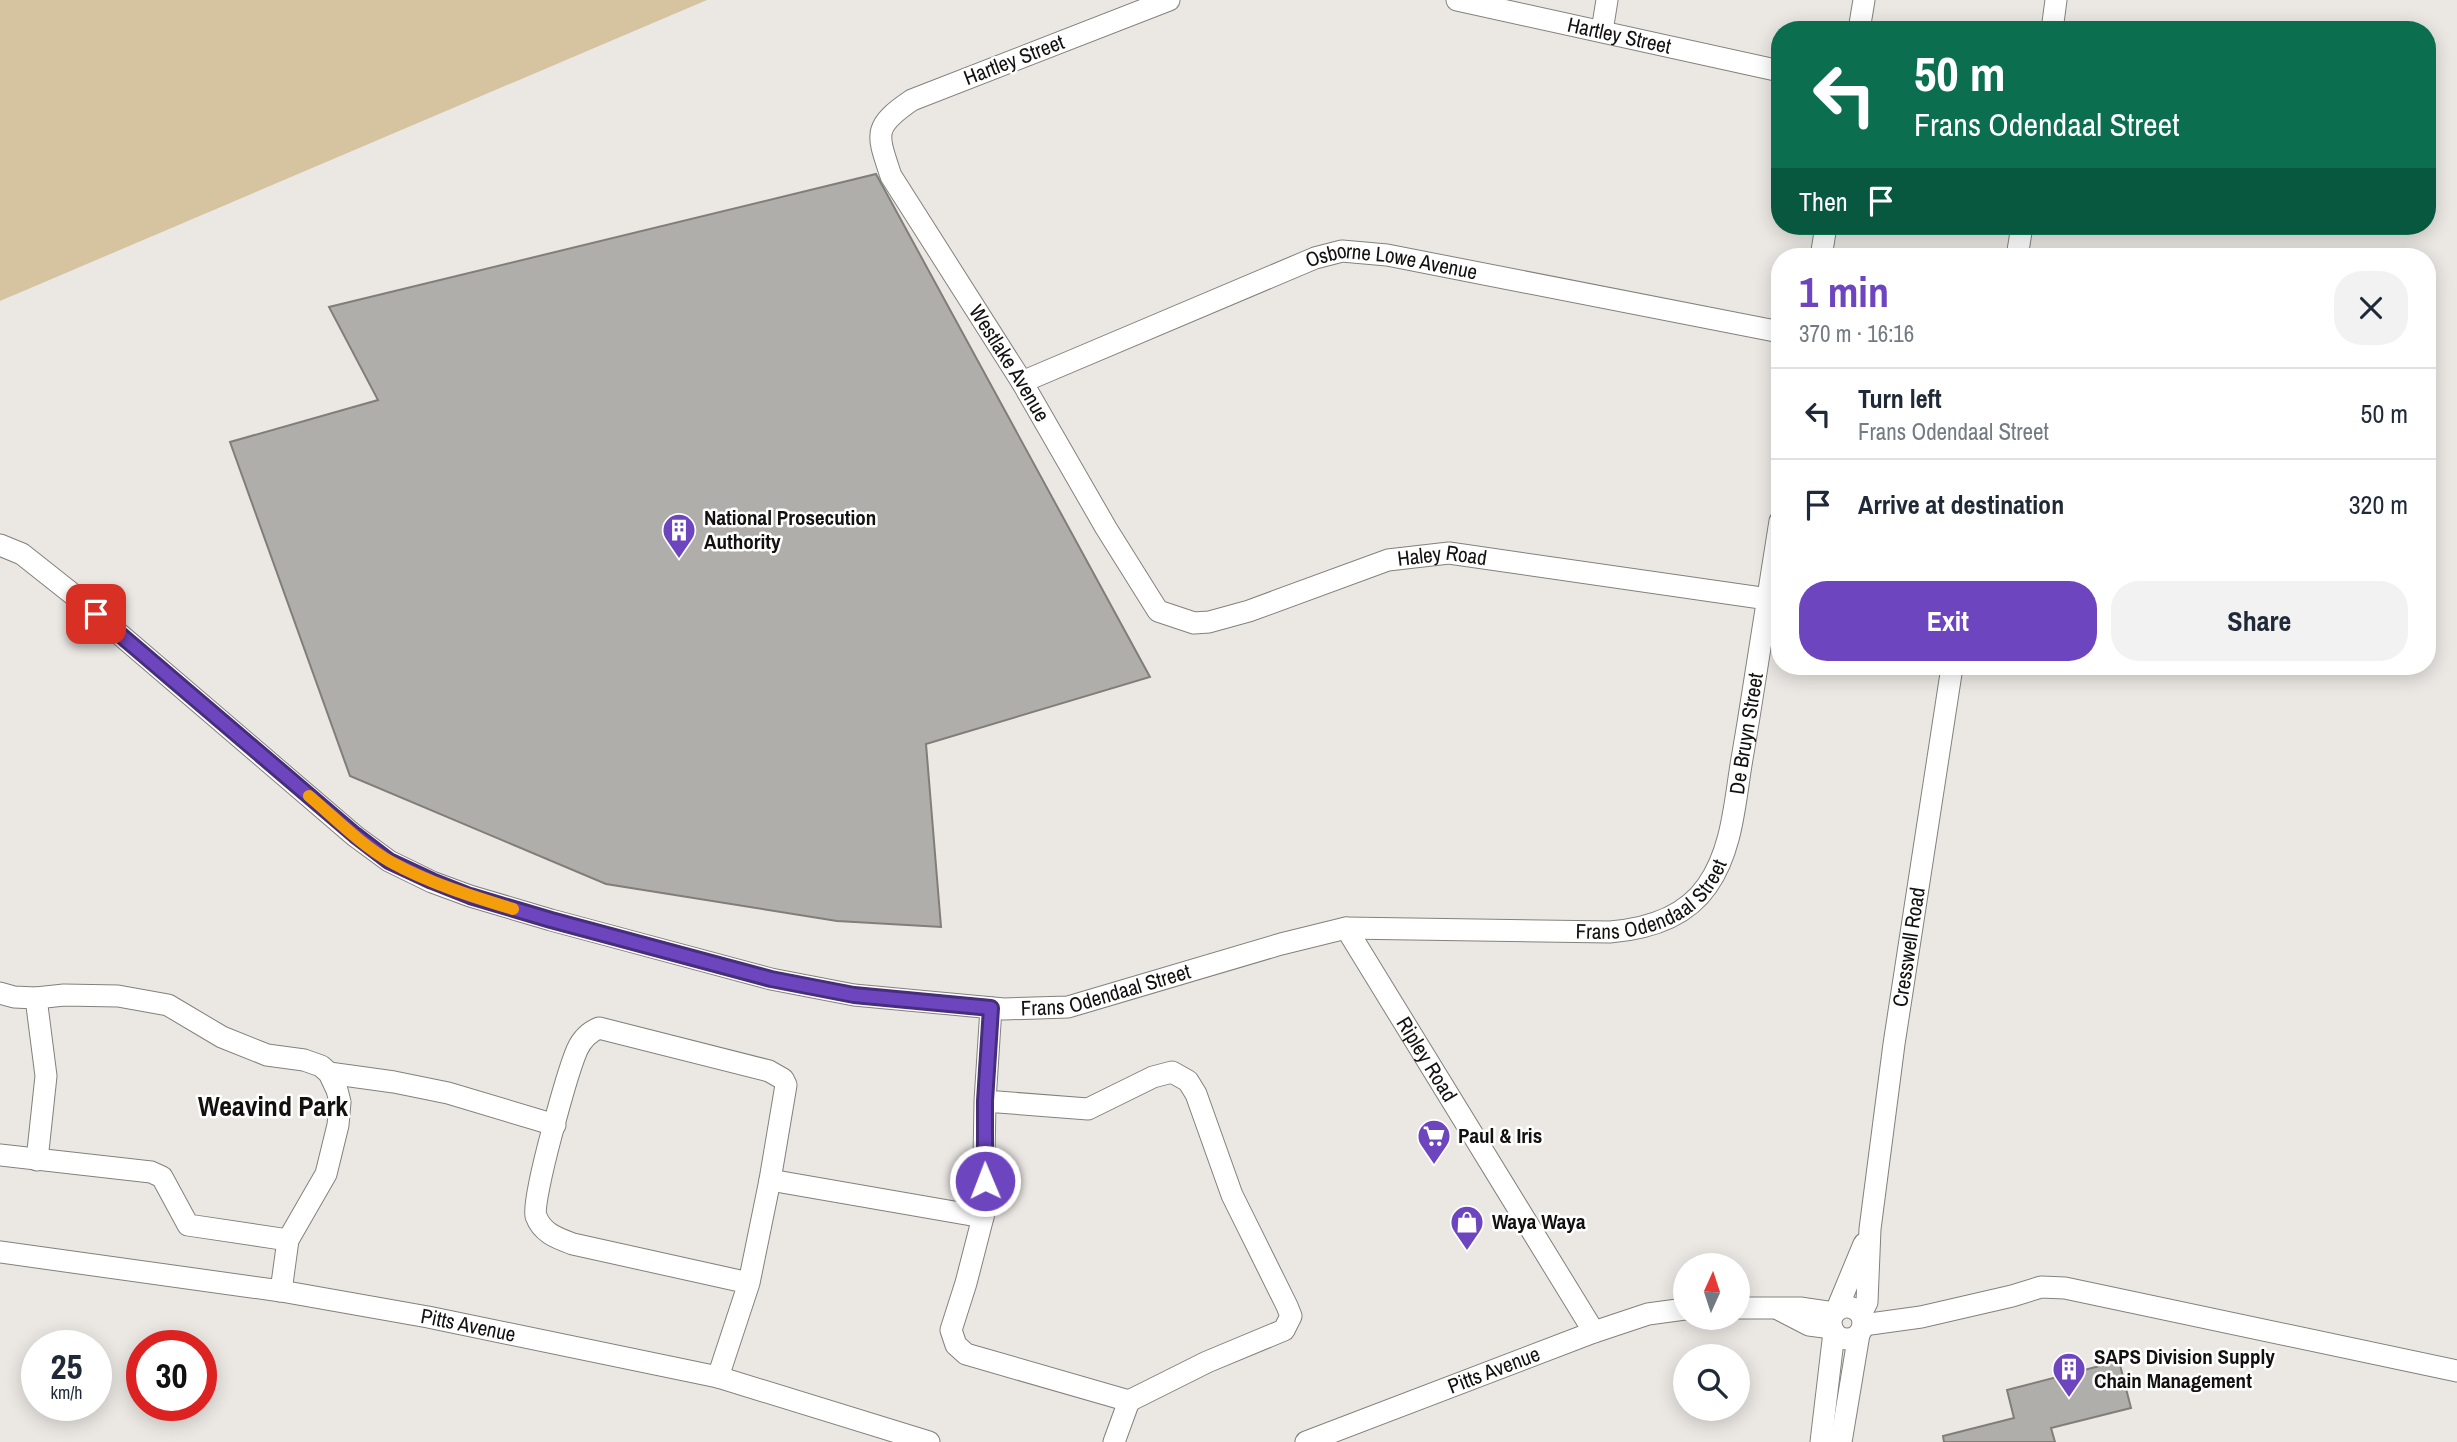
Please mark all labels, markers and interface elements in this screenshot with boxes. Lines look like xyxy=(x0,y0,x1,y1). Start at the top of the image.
street label: Hartley Street xyxy=(1565,10,1674,61)
street label: Hartley Street xyxy=(959,27,1068,92)
text: 50 m xyxy=(1914,40,2006,106)
icon: left xyxy=(1799,49,1890,140)
text: Frans Odendaal Street xyxy=(1914,103,2179,146)
icon: arrive xyxy=(1862,182,1900,220)
text: Then xyxy=(1799,184,1848,219)
street label: Osborne Lowe Avenue xyxy=(1301,235,1480,286)
text: 1 min xyxy=(1799,264,1889,320)
button: close xyxy=(2334,271,2408,345)
street label: Westlake Avenue xyxy=(962,299,1057,427)
text: 370 m · 16:16 xyxy=(1799,318,1914,349)
text: Turn left xyxy=(1858,381,1942,416)
icon: left xyxy=(1799,395,1837,433)
text: 50 m xyxy=(2361,396,2408,431)
text: Frans Odendaal Street xyxy=(1858,416,2049,447)
icon: arrive xyxy=(1799,486,1837,524)
text: Arrive at destination xyxy=(1858,487,2064,522)
text: 320 m xyxy=(2349,487,2408,522)
place label: National Prosecution Authority xyxy=(704,503,876,556)
building icon: National Prosecution Authority xyxy=(660,511,698,560)
street label: Haley Road xyxy=(1396,538,1489,573)
button: Exit xyxy=(1799,581,2097,661)
button: Share xyxy=(2111,581,2408,661)
pin xyxy=(66,584,126,644)
icon: arrive xyxy=(77,595,115,633)
street label: De Bruyn Street xyxy=(1722,671,1770,796)
street label: Frans Odendaal Street xyxy=(1575,855,1734,946)
street label: Cresswell Road xyxy=(1885,885,1932,1009)
street label: Frans Odendaal Street xyxy=(1020,957,1194,1022)
street label: Ripley Road xyxy=(1390,1011,1464,1107)
district label: Weavind Park xyxy=(198,1087,348,1125)
supermarket icon: Paul & Iris xyxy=(1415,1117,1453,1166)
place label: Paul & Iris xyxy=(1458,1121,1542,1150)
position arrow xyxy=(948,1144,1022,1218)
shop icon: Waya Waya xyxy=(1448,1203,1486,1252)
place label: Waya Waya xyxy=(1492,1207,1586,1236)
north arrow xyxy=(1673,1253,1750,1330)
map controls xyxy=(1673,1253,1750,1421)
street label: Pitts Avenue xyxy=(418,1301,518,1349)
speed limit sign: 30 xyxy=(126,1330,217,1421)
street label: Pitts Avenue xyxy=(1443,1339,1544,1401)
place label: SAPS Division Supply Chain Management xyxy=(2094,1342,2275,1395)
text: 25 xyxy=(51,1343,82,1390)
button: search xyxy=(1673,1344,1750,1421)
building icon: SAPS Division Supply Chain Management xyxy=(2050,1350,2088,1399)
text: km/h xyxy=(51,1380,83,1405)

